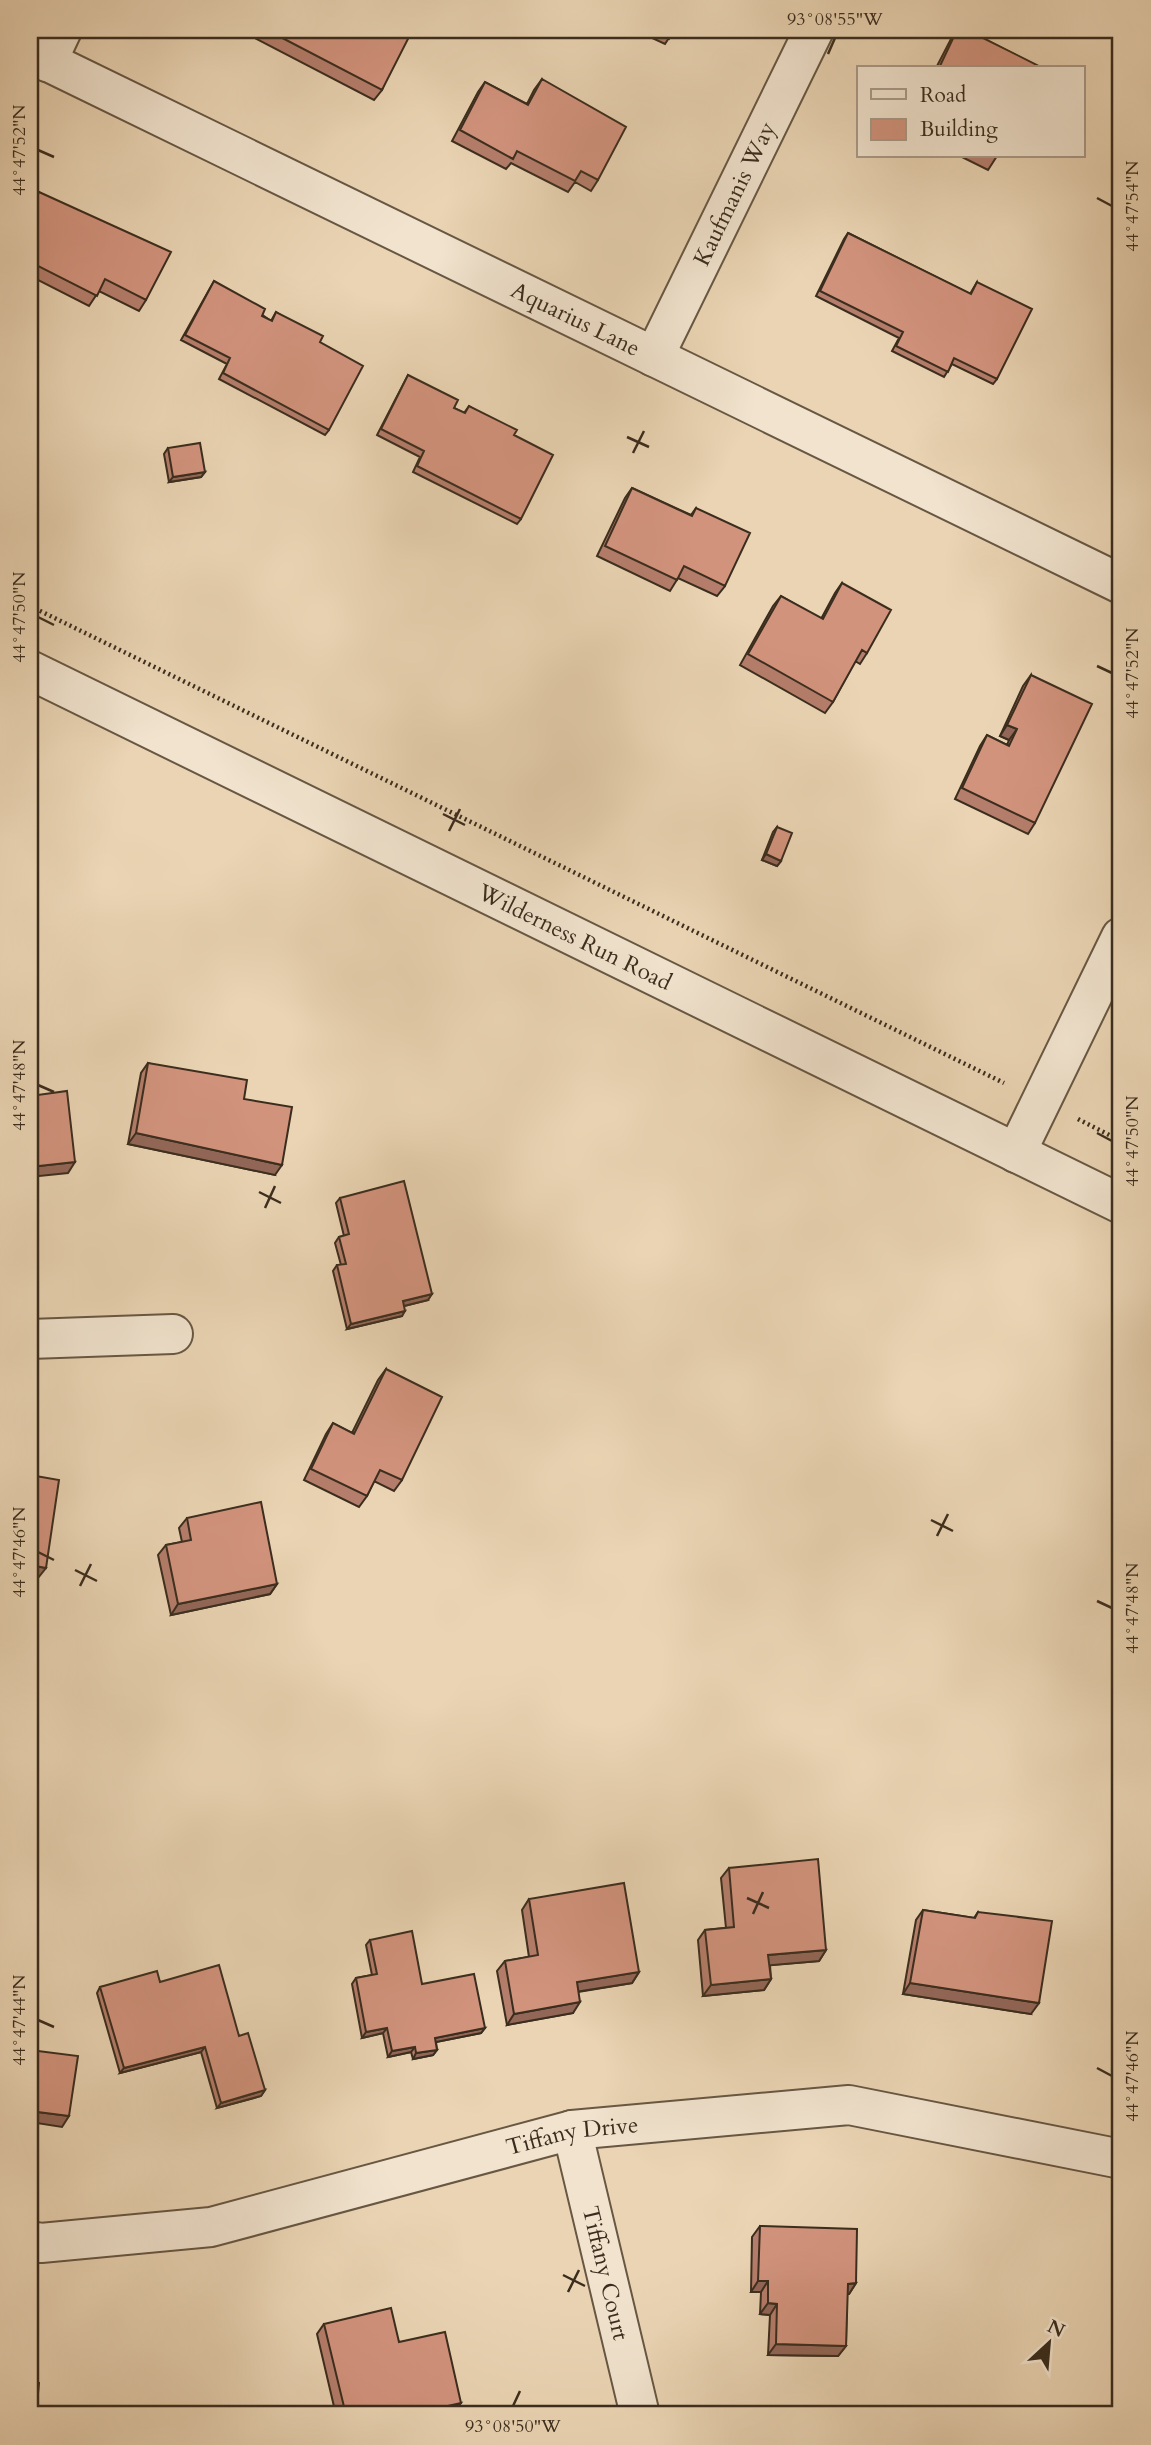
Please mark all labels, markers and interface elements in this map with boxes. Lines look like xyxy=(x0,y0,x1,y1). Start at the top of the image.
text: 93°08'55"W xyxy=(787,7,883,32)
legend xyxy=(857,66,1084,158)
text: Road xyxy=(920,81,966,110)
text: 44°47'52"N xyxy=(7,104,32,196)
text: Building xyxy=(920,115,998,144)
street label: Kaufmanis Way xyxy=(686,116,782,271)
text: 44°47'54"N xyxy=(1120,160,1145,252)
street label: Aquarius Lane xyxy=(506,274,646,363)
text: 44°47'50"N xyxy=(7,571,32,663)
text: 44°47'52"N xyxy=(1120,627,1145,719)
street label: Wilderness Run Road xyxy=(472,876,678,998)
text: 44°47'48"N xyxy=(7,1039,32,1131)
text: 44°47'50"N xyxy=(1120,1095,1145,1187)
text: 44°47'46"N xyxy=(7,1506,32,1598)
text: 44°47'48"N xyxy=(1120,1562,1145,1654)
text: 44°47'44"N xyxy=(7,1974,32,2066)
text: 44°47'46"N xyxy=(1120,2030,1145,2122)
street label: Tiffany Drive xyxy=(502,2109,639,2163)
street label: Tiffany Court xyxy=(575,2203,637,2343)
north arrow xyxy=(1014,2308,1084,2378)
text: N xyxy=(1043,2313,1070,2344)
text: 93°08'50"W xyxy=(465,2414,561,2439)

